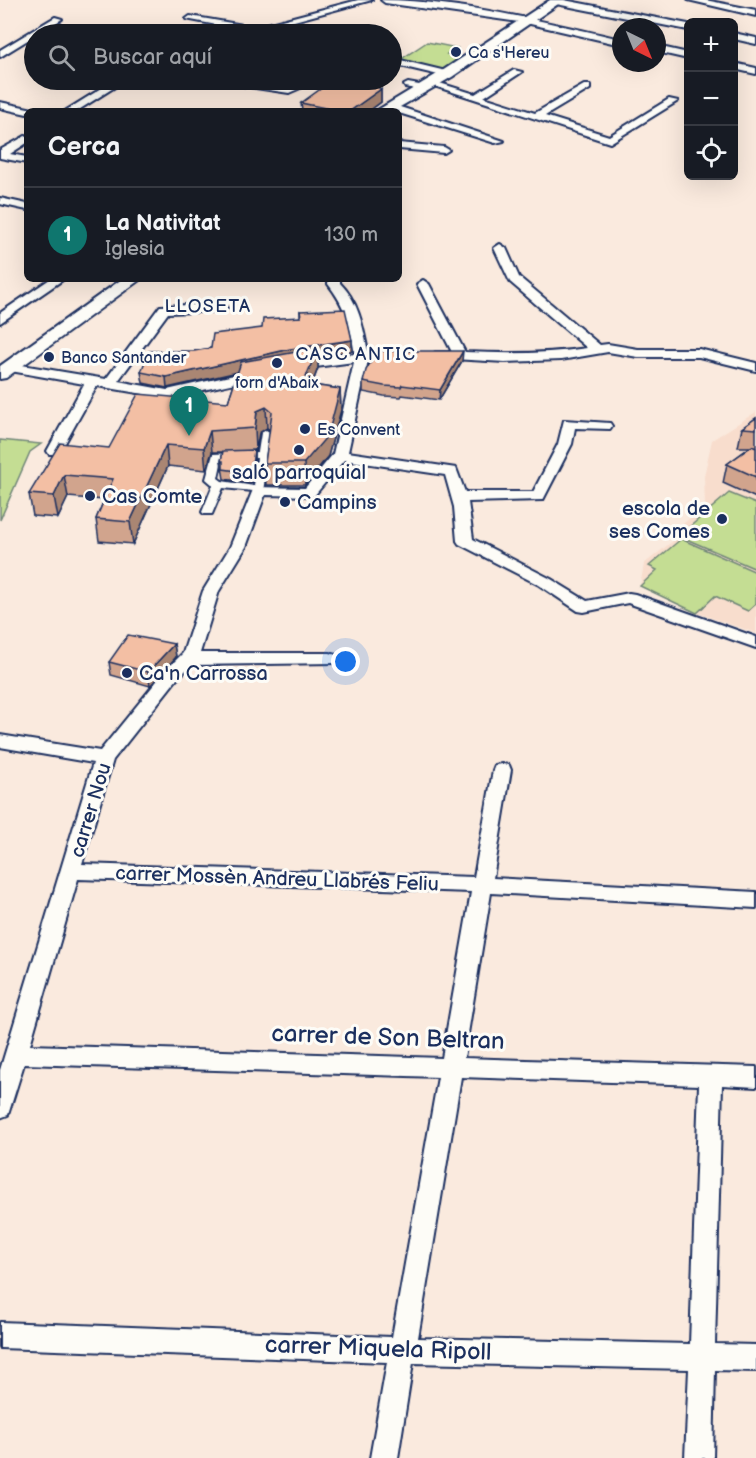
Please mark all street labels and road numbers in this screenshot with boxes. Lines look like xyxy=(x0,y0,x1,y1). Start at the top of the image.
street label: carrer Nou xyxy=(65,760,117,861)
street label: carrer Mossèn Andreu Llabrés Feliu xyxy=(115,861,439,897)
street label: carrer de Son Beltran xyxy=(271,1019,505,1056)
street label: carrer Miquela Ripoll xyxy=(264,1330,492,1367)

